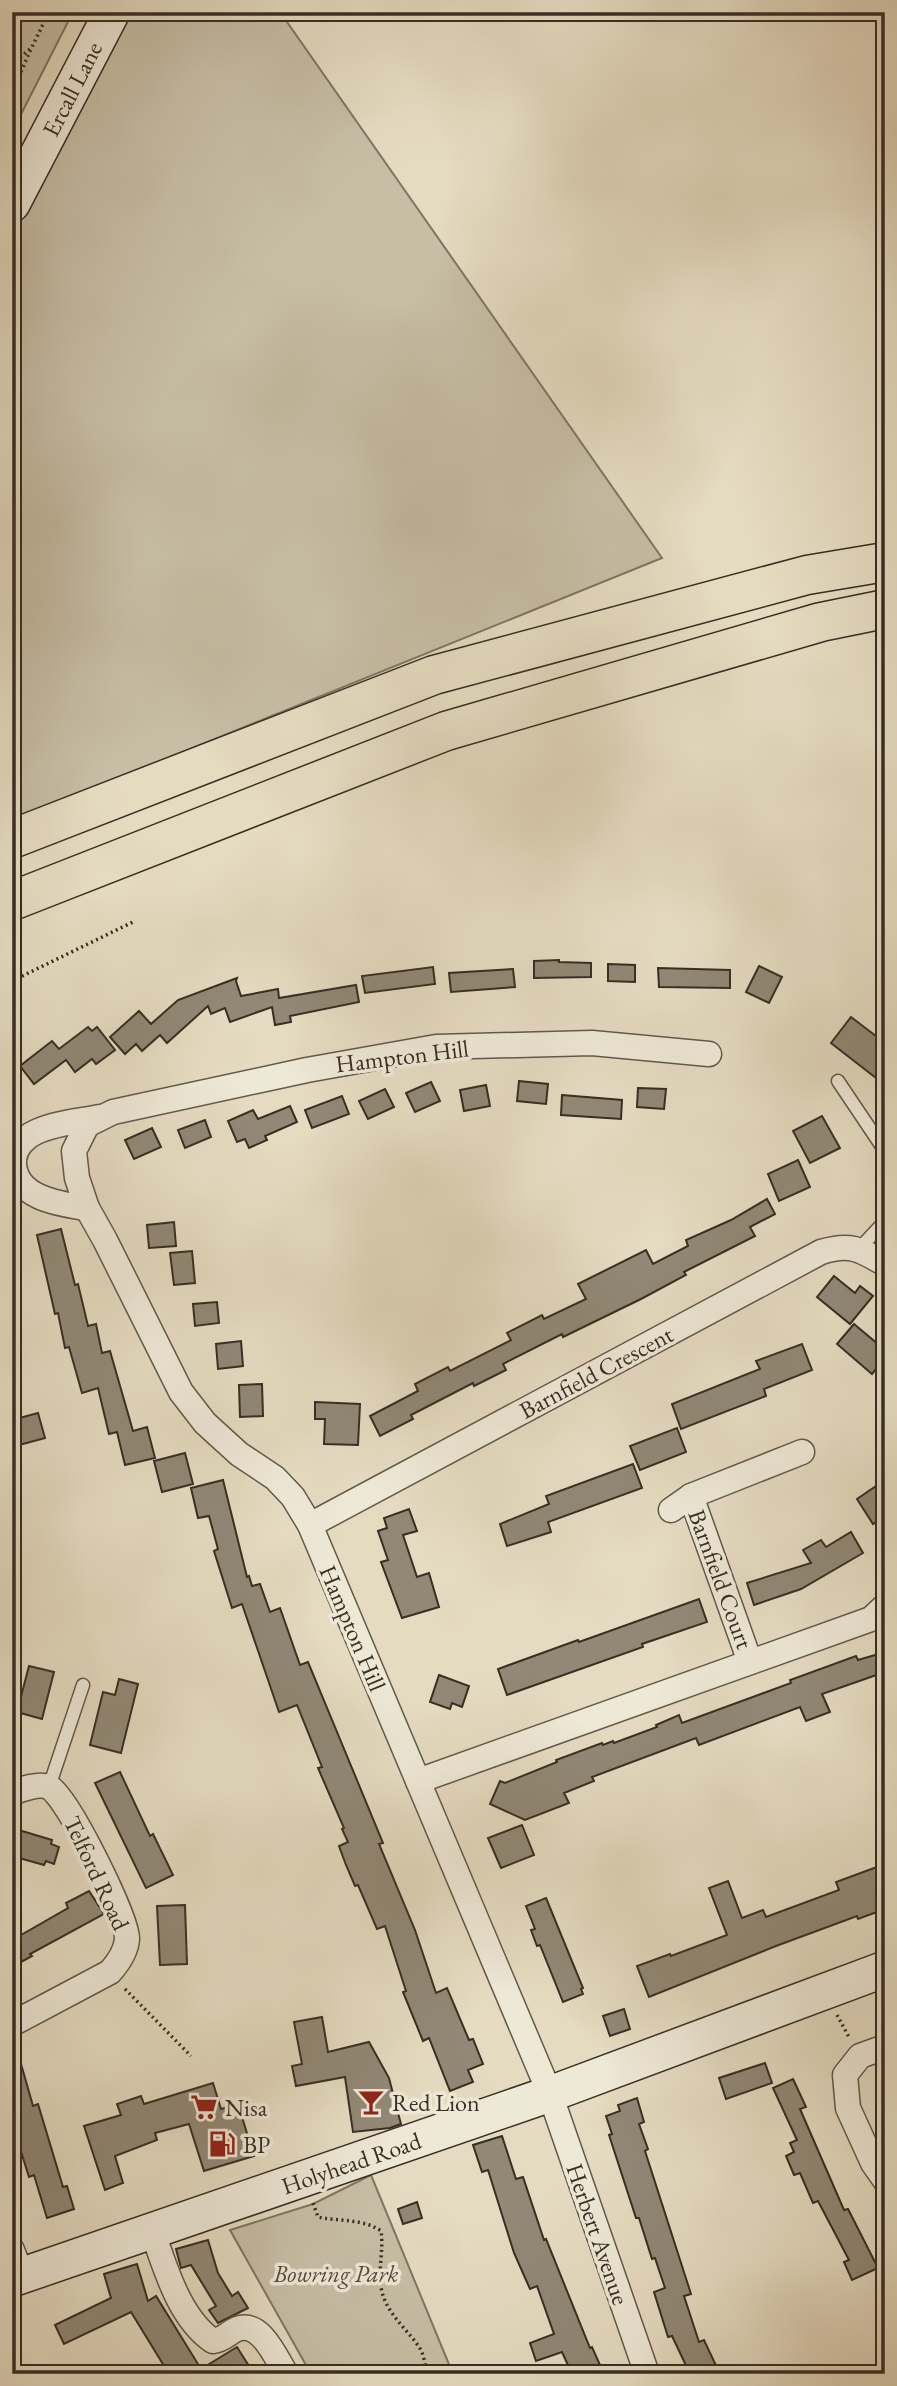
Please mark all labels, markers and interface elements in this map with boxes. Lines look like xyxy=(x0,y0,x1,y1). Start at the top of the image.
street label: Ercall Lane xyxy=(35,36,109,142)
street label: Hampton Hill xyxy=(334,1032,471,1080)
street label: Barnfield Crescent xyxy=(514,1318,679,1426)
street label: Barnfield Court xyxy=(681,1505,761,1653)
street label: Hampton Hill xyxy=(313,1560,394,1696)
street label: Telford Road xyxy=(57,1811,137,1936)
bar icon: Red Lion xyxy=(356,2087,386,2117)
place label: Red Lion xyxy=(392,2087,480,2118)
supermarket icon: Nisa xyxy=(189,2092,219,2122)
place label: Nisa xyxy=(225,2092,268,2123)
street label: Holyhead Road xyxy=(277,2124,426,2201)
fuel station icon: BP xyxy=(207,2129,237,2159)
place label: BP xyxy=(243,2129,270,2160)
street label: Herbert Avenue xyxy=(559,2159,637,2309)
park label: Bowring Park xyxy=(273,2258,398,2289)

